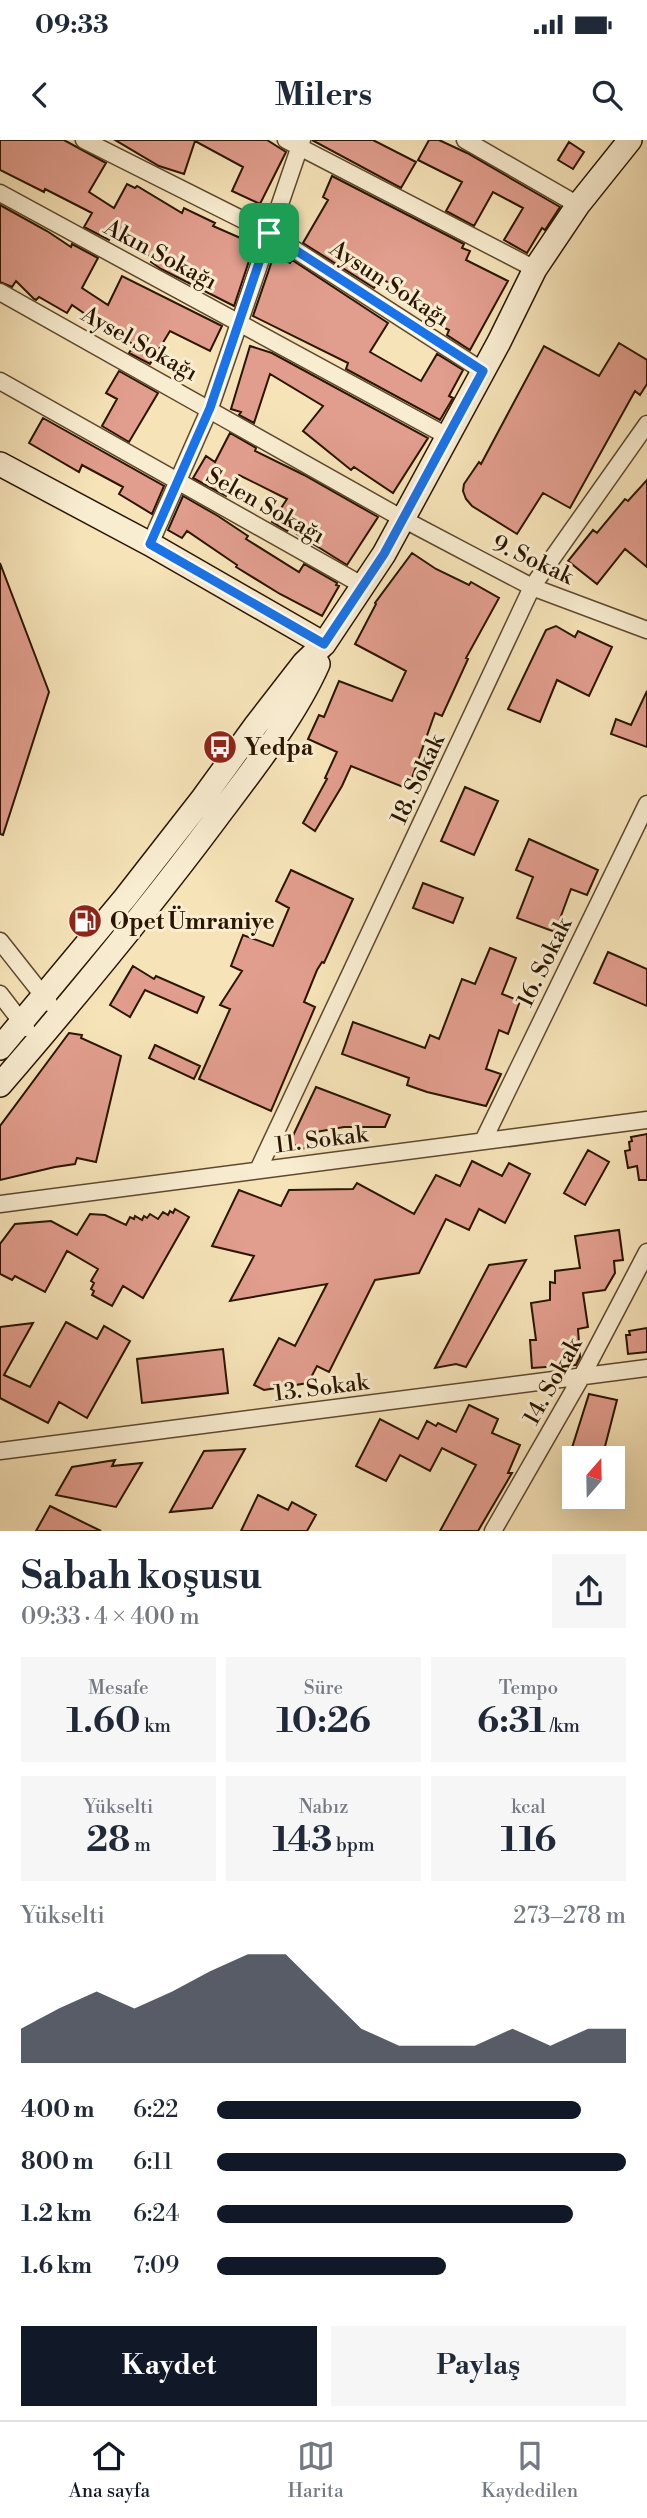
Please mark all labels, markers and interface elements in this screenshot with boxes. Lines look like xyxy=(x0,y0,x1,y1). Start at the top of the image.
text: 09:33 xyxy=(35,9,109,41)
text: Milers xyxy=(275,75,372,115)
icon: back xyxy=(21,76,59,114)
icon: search xyxy=(588,76,626,114)
pin xyxy=(239,203,299,263)
street label: Akın Sokağı xyxy=(98,213,222,296)
icon: arrive xyxy=(250,214,288,252)
street label: Aysun Sokağı xyxy=(323,234,455,333)
street label: Aysel Sokağı xyxy=(75,300,203,387)
street label: Selen Sokağı xyxy=(201,462,330,550)
street label: 9. Sokak xyxy=(488,529,579,591)
bus stop icon: Yedpa xyxy=(201,728,239,766)
street label: 18. Sokak xyxy=(385,729,451,829)
place label: Yedpa xyxy=(244,734,314,762)
fuel station icon: Opet Ümraniye xyxy=(66,902,104,940)
place label: Opet Ümraniye xyxy=(110,905,275,936)
street label: 16. Sokak xyxy=(511,913,579,1011)
street label: 11. Sokak xyxy=(273,1120,370,1160)
street label: 14. Sokak xyxy=(518,1332,589,1430)
street label: 13. Sokak xyxy=(272,1368,371,1408)
north arrow xyxy=(562,1446,625,1508)
map controls xyxy=(562,1446,625,1509)
text: Sabah koşusu xyxy=(21,1553,262,1600)
button: share xyxy=(552,1554,626,1628)
text: 09:33 · 4 × 400 m xyxy=(21,1603,200,1631)
text: Mesafe xyxy=(88,1676,149,1700)
text: Süre xyxy=(304,1676,343,1700)
text: Tempo xyxy=(499,1676,558,1700)
text: 1.60 xyxy=(66,1700,140,1743)
text: 10:26 xyxy=(276,1700,371,1743)
text: 6:31 xyxy=(477,1700,546,1743)
text: km xyxy=(140,1714,171,1738)
text: /km xyxy=(546,1714,580,1738)
text: Yükselti xyxy=(84,1795,153,1819)
text: Nabız xyxy=(299,1795,348,1819)
text: kcal xyxy=(511,1795,546,1819)
text: 28 xyxy=(86,1819,130,1862)
text: 143 xyxy=(272,1819,332,1862)
text: 116 xyxy=(501,1819,556,1862)
text: m xyxy=(130,1833,151,1857)
text: bpm xyxy=(332,1833,375,1857)
text: Yükselti xyxy=(21,1902,105,1930)
text: 273–278 m xyxy=(513,1902,626,1930)
text: 400 m xyxy=(21,2096,94,2124)
text: 6:22 xyxy=(133,2096,178,2124)
text: 800 m xyxy=(21,2148,94,2176)
text: 6:11 xyxy=(133,2148,173,2176)
text: 1.2 km xyxy=(21,2200,92,2228)
text: 6:24 xyxy=(133,2200,179,2228)
text: 1.6 km xyxy=(21,2252,92,2280)
text: 7:09 xyxy=(133,2252,179,2280)
button: Kaydet xyxy=(21,2326,317,2406)
button: Paylaş xyxy=(331,2326,626,2406)
tab: Ana sayfa xyxy=(69,2437,150,2503)
tab: Harita xyxy=(288,2437,344,2503)
tab: Kaydedilen xyxy=(481,2437,578,2503)

